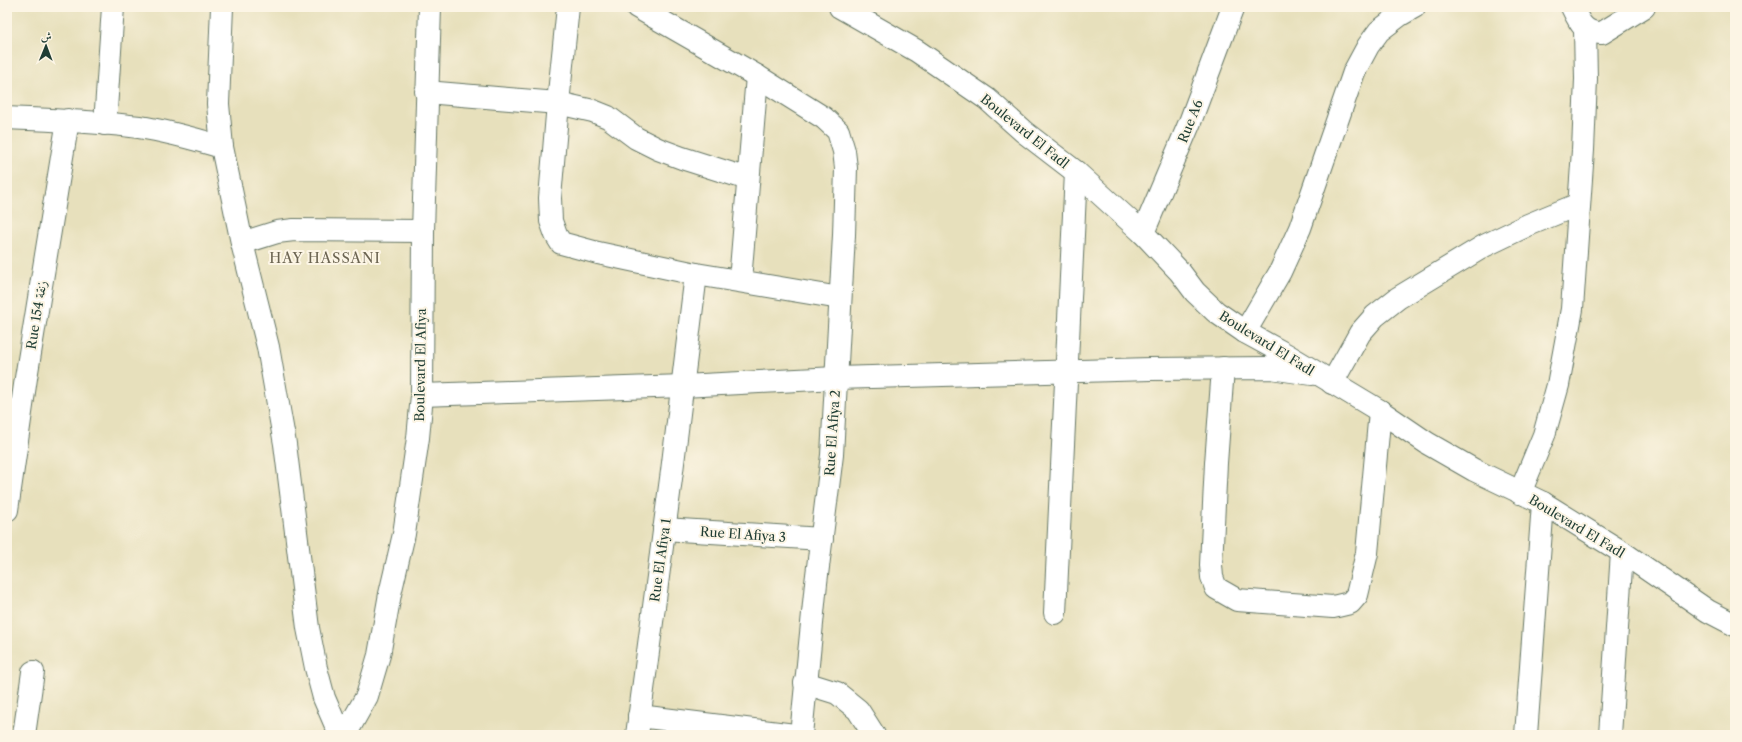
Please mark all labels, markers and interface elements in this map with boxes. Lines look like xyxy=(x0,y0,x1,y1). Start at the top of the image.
north arrow xyxy=(26,26,66,66)
text: ش xyxy=(41,29,52,43)
street label: Boulevard El Fadl xyxy=(978,90,1073,172)
street label: Rue A6 xyxy=(1174,97,1206,145)
district label: HAY HASSANI xyxy=(269,249,381,267)
street label: Rue 154 زنقة xyxy=(23,280,50,351)
street label: Boulevard El Fadl xyxy=(1217,307,1318,379)
street label: Boulevard El Afiya xyxy=(411,308,429,422)
street label: Rue El Afiya 2 xyxy=(821,389,843,477)
street label: Boulevard El Fadl xyxy=(1526,491,1628,561)
street label: Rue El Afiya 1 xyxy=(646,517,674,603)
street label: Rue El Afiya 3 xyxy=(700,523,786,545)

